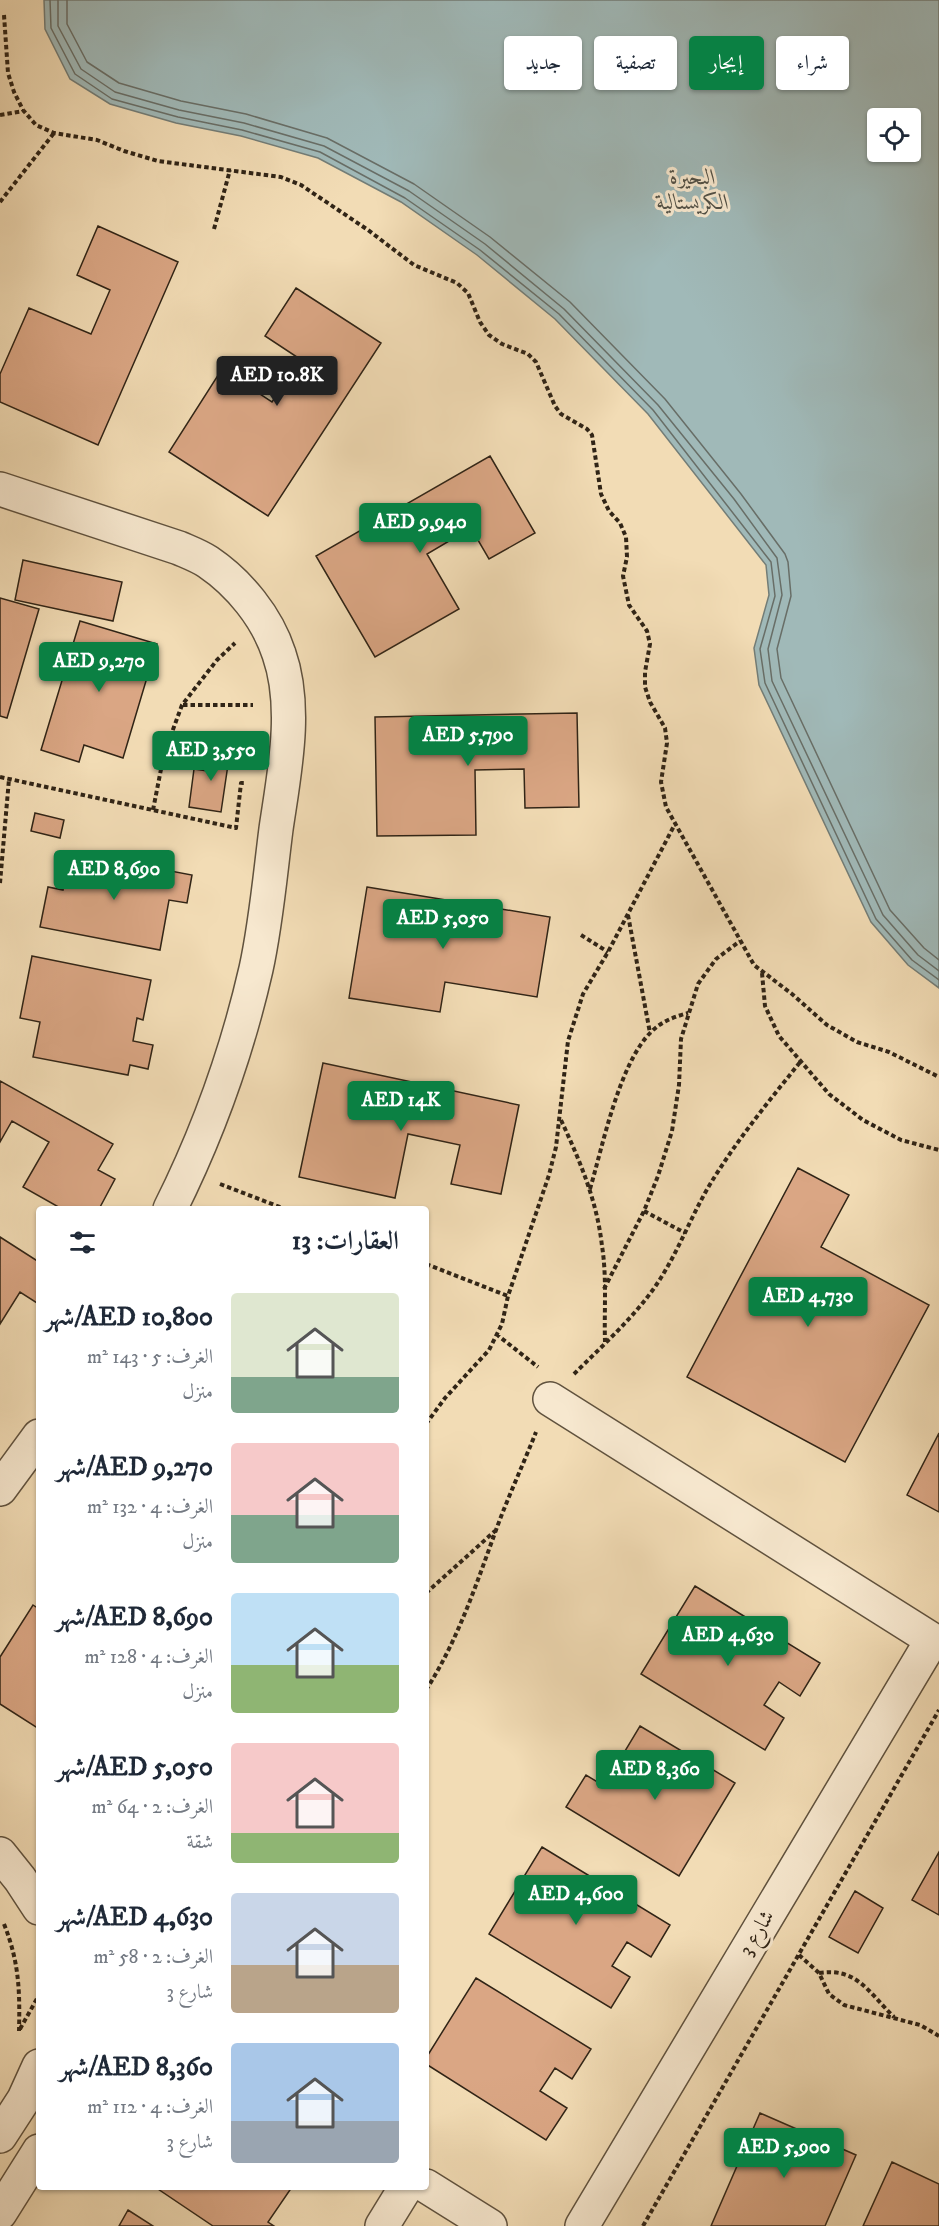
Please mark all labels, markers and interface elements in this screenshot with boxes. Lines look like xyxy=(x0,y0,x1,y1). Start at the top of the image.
chip: جديد xyxy=(504,36,582,90)
chip: تصفية xyxy=(594,36,677,90)
chip: إيجار xyxy=(689,36,764,90)
chip: شراء xyxy=(776,36,849,90)
map controls xyxy=(867,108,921,162)
button: locate xyxy=(867,108,921,162)
water label: البحيرة الكريستالية xyxy=(655,164,729,216)
pin: AED 10.8K xyxy=(208,356,346,407)
text: AED 10.8K xyxy=(231,363,323,388)
pin: AED 9,940 xyxy=(351,503,489,554)
text: AED 9,940 xyxy=(373,510,467,535)
pin: AED 9,270 xyxy=(30,642,168,693)
text: AED 9,270 xyxy=(53,649,145,674)
pin: AED 5,790 xyxy=(399,716,537,767)
text: AED 5,790 xyxy=(423,723,513,748)
pin: AED 3,550 xyxy=(142,731,280,782)
text: AED 3,550 xyxy=(166,738,256,763)
pin: AED 8,690 xyxy=(45,850,183,901)
text: AED 8,690 xyxy=(68,857,160,882)
pin: AED 5,050 xyxy=(374,899,512,950)
text: AED 5,050 xyxy=(397,906,489,931)
pin: AED 14K xyxy=(346,1081,456,1132)
text: AED 14K xyxy=(362,1088,441,1113)
text: العقارات: 13 xyxy=(292,1225,399,1258)
icon: filters xyxy=(66,1226,99,1259)
pin: AED 4,730 xyxy=(739,1277,877,1328)
text: AED 4,730 xyxy=(763,1284,853,1309)
text: AED 10,800/شهر xyxy=(45,1301,213,1334)
icon: home xyxy=(279,1317,351,1389)
text: الغرف: 5 · 143 m² xyxy=(87,1345,213,1370)
text: منزل xyxy=(182,1380,213,1405)
text: AED 9,270/شهر xyxy=(56,1451,213,1484)
icon: home xyxy=(279,1467,351,1539)
text: الغرف: 4 · 132 m² xyxy=(87,1495,213,1520)
text: منزل xyxy=(182,1530,213,1555)
text: AED 8,690/شهر xyxy=(56,1601,213,1634)
pin: AED 4,630 xyxy=(659,1616,797,1667)
icon: home xyxy=(279,1617,351,1689)
text: AED 4,630 xyxy=(682,1623,774,1648)
text: الغرف: 4 · 128 m² xyxy=(85,1645,213,1670)
text: منزل xyxy=(182,1680,213,1705)
pin: AED 8,360 xyxy=(586,1750,724,1801)
text: AED 5,050/شهر xyxy=(56,1751,213,1784)
text: AED 8,360 xyxy=(610,1757,700,1782)
icon: home xyxy=(279,1767,351,1839)
text: الغرف: 2 · 64 m² xyxy=(91,1795,213,1820)
text: شقة xyxy=(187,1830,213,1855)
pin: AED 4,600 xyxy=(507,1875,645,1926)
text: AED 4,600 xyxy=(528,1882,624,1907)
text: AED 4,630/شهر xyxy=(56,1901,213,1934)
street label: شارع 3 xyxy=(733,1905,784,1963)
icon: home xyxy=(279,1917,351,1989)
text: الغرف: 2 · 58 m² xyxy=(93,1945,213,1970)
text: شارع 3 xyxy=(167,1980,213,2005)
text: AED 8,360/شهر xyxy=(59,2051,213,2084)
icon: home xyxy=(279,2067,351,2139)
text: الغرف: 4 · 112 m² xyxy=(87,2095,213,2120)
pin: AED 5,900 xyxy=(715,2128,853,2179)
text: شارع 3 xyxy=(167,2130,213,2155)
text: AED 5,900 xyxy=(738,2135,830,2160)

